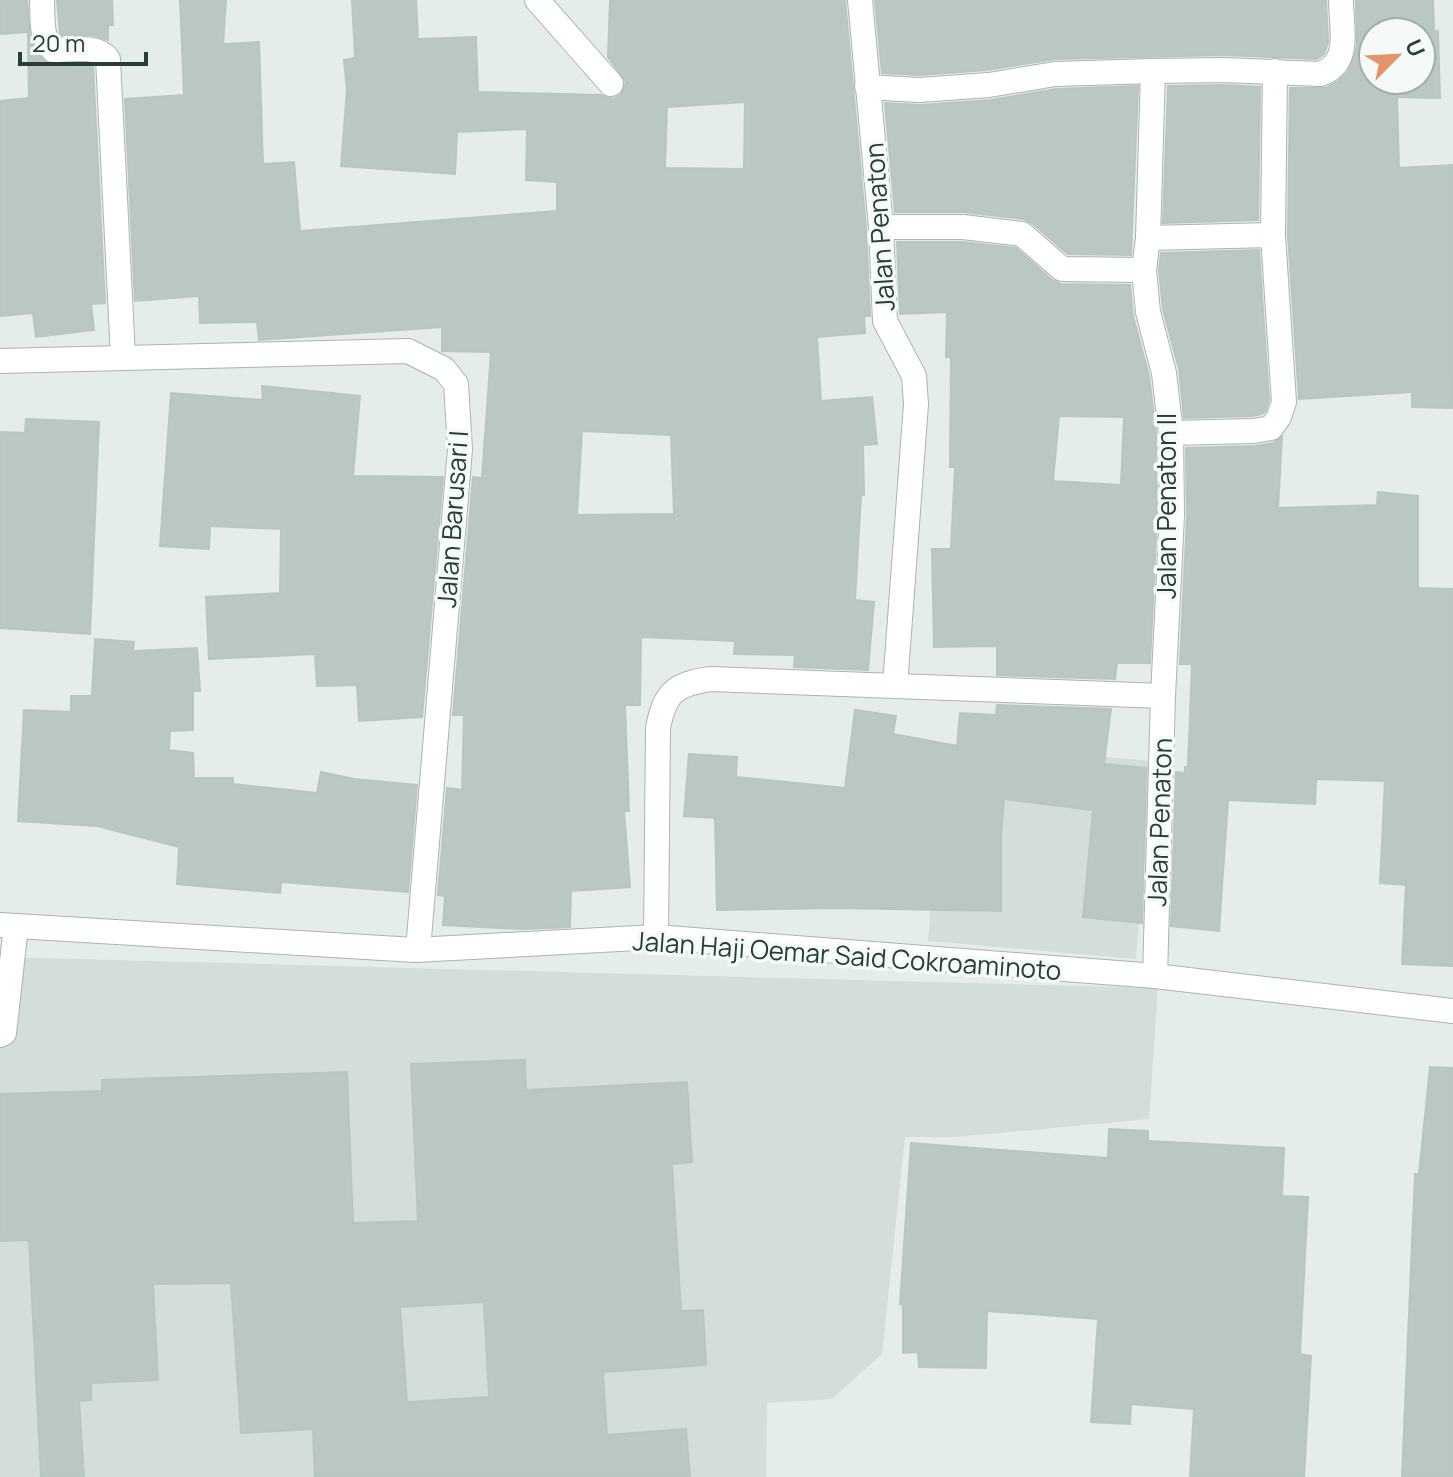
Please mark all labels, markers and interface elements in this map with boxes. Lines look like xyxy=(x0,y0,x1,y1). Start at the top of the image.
scale bar xyxy=(20,16,146,66)
north arrow xyxy=(1357,16,1437,96)
text: 20 m xyxy=(32,26,85,59)
text: U xyxy=(1398,35,1432,61)
street label: Jalan Penaton xyxy=(855,142,903,312)
street label: Jalan Penaton II xyxy=(1148,413,1184,599)
street label: Jalan Barusari I xyxy=(428,429,476,609)
street label: Jalan Penaton xyxy=(1138,737,1180,907)
street label: Jalan Haji Oemar Said Cokroaminoto xyxy=(632,922,1062,988)

